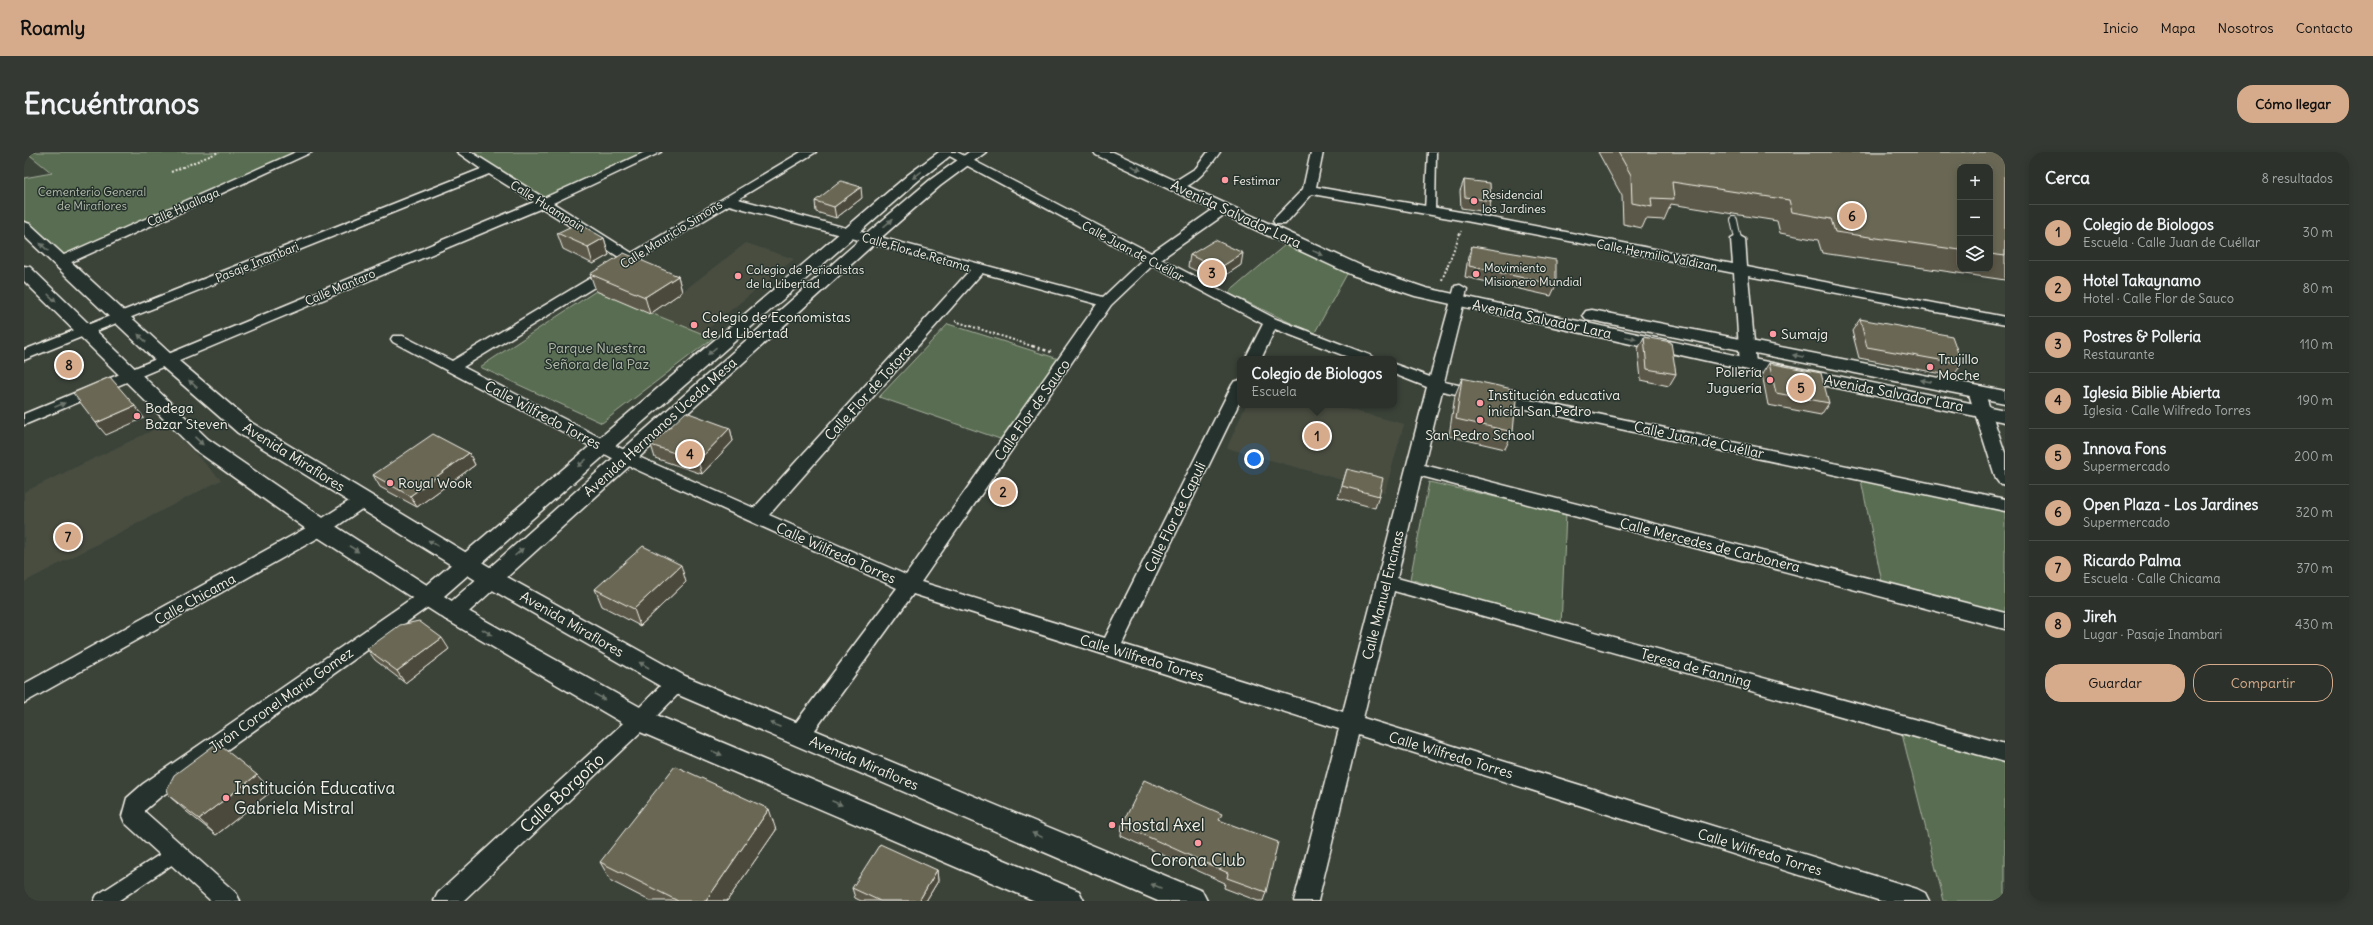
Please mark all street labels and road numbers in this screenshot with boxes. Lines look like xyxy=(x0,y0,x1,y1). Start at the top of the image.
street label: Avenida Salvador Lara xyxy=(1168,176,1304,252)
street label: Calle Huampain xyxy=(508,177,588,235)
street label: Calle Huallaga xyxy=(145,184,222,230)
street label: Calle Mauricio Simons xyxy=(617,196,725,272)
street label: Calle Juan de Cuéllar xyxy=(1079,218,1187,284)
street label: Calle Flor de Retama xyxy=(860,229,972,275)
street label: Calle Hermilio Valdizan xyxy=(1595,236,1719,274)
street label: Pasaje Inambari xyxy=(213,238,301,286)
street label: Calle Mantaro xyxy=(302,265,378,309)
street label: Avenida Salvador Lara xyxy=(1471,295,1613,343)
street label: Calle Flor de Totora xyxy=(821,342,915,444)
street label: Avenida Hermanos Uceda Mesa xyxy=(580,353,740,501)
street label: Calle Flor de Sauco xyxy=(990,356,1074,464)
street label: Avenida Salvador Lara xyxy=(1823,371,1965,415)
street label: Calle Wilfredo Torres xyxy=(482,377,604,453)
street label: Calle Juan de Cuéllar xyxy=(1632,417,1766,463)
street label: Avenida Miraflores xyxy=(240,418,348,496)
street label: Calle Flor de Capuli xyxy=(1140,459,1210,575)
street label: Calle Mercedes de Carbonera xyxy=(1618,514,1802,576)
street label: Calle Wilfredo Torres xyxy=(773,518,899,588)
street label: Calle Manuel Encinas xyxy=(1358,528,1408,662)
street label: Calle Chicama xyxy=(151,569,239,629)
street label: Avenida Miraflores xyxy=(517,587,627,661)
street label: Calle Wilfredo Torres xyxy=(1078,630,1206,686)
street label: Jirón Coronel Maria Gomez xyxy=(206,643,357,757)
street label: Teresa de Fanning xyxy=(1639,645,1753,691)
street label: Calle Wilfredo Torres xyxy=(1387,727,1515,783)
street label: Avenida Miraflores xyxy=(807,732,921,794)
street label: Calle Borgoño xyxy=(515,748,609,838)
street label: Calle Wilfredo Torres xyxy=(1696,824,1824,880)

